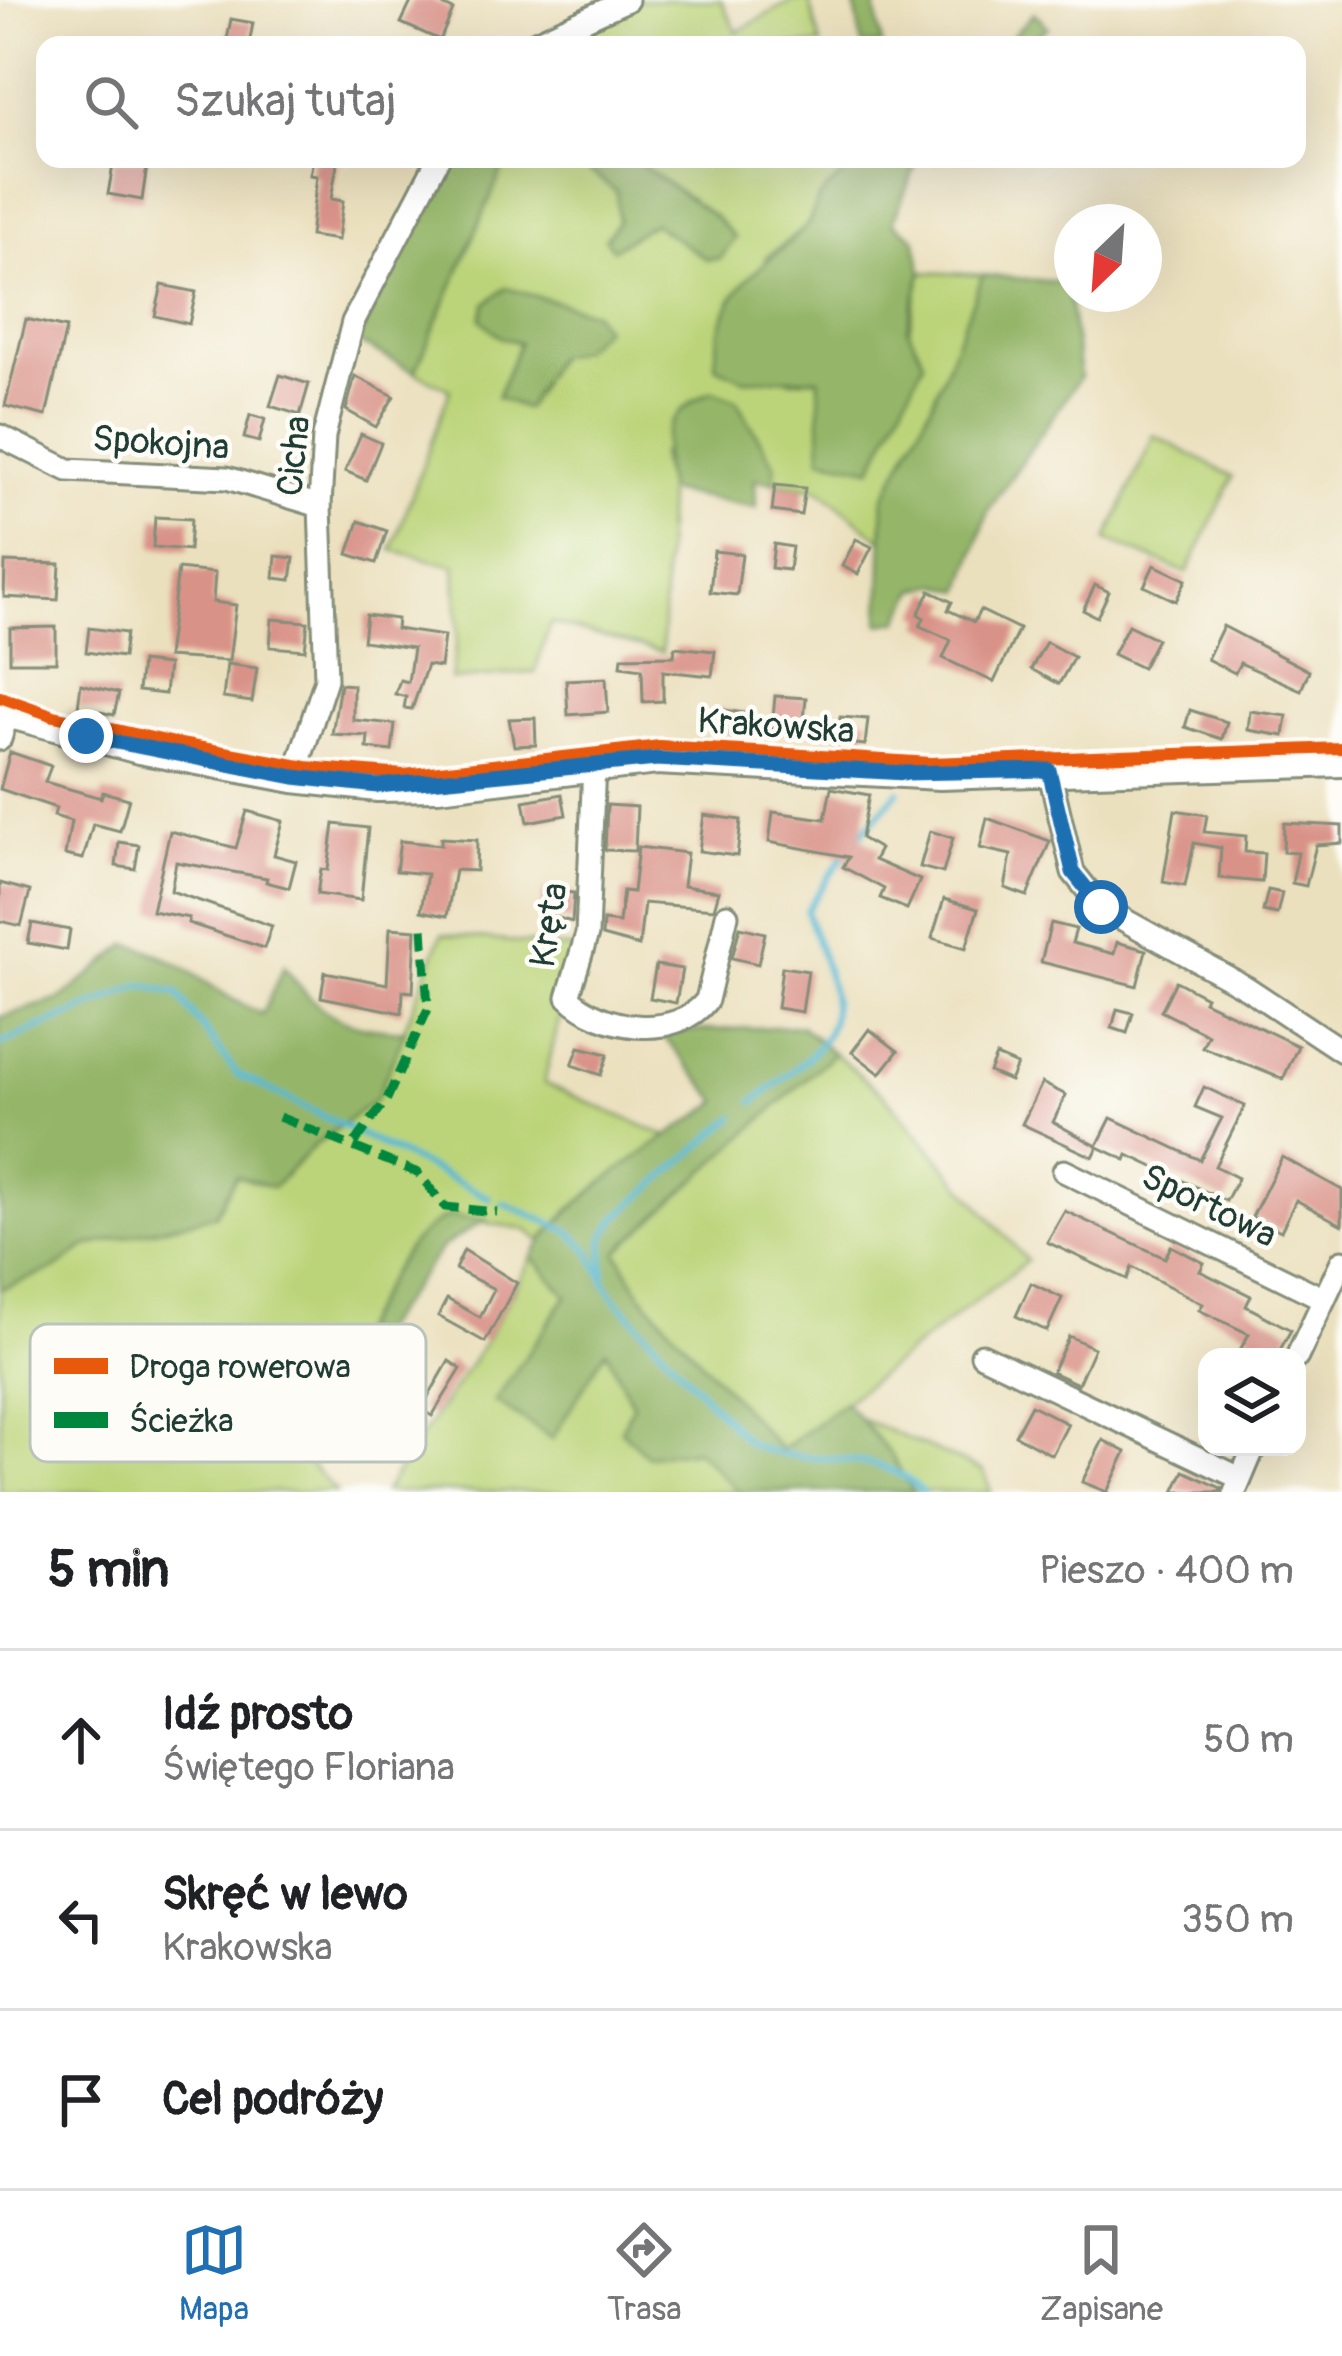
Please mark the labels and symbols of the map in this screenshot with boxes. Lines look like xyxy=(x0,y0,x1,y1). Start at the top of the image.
north arrow xyxy=(1054,204,1162,312)
street label: Cicha xyxy=(267,414,321,498)
street label: Spokojna xyxy=(91,416,231,470)
street label: Krakowska xyxy=(696,698,856,754)
route end xyxy=(59,709,113,763)
street label: Kręta xyxy=(520,879,578,971)
route start xyxy=(1074,880,1128,934)
street label: Sportowa xyxy=(1134,1154,1284,1258)
legend xyxy=(30,1324,426,1462)
text: Droga rowerowa xyxy=(129,1347,351,1388)
text: Ścieżka xyxy=(129,1401,234,1442)

